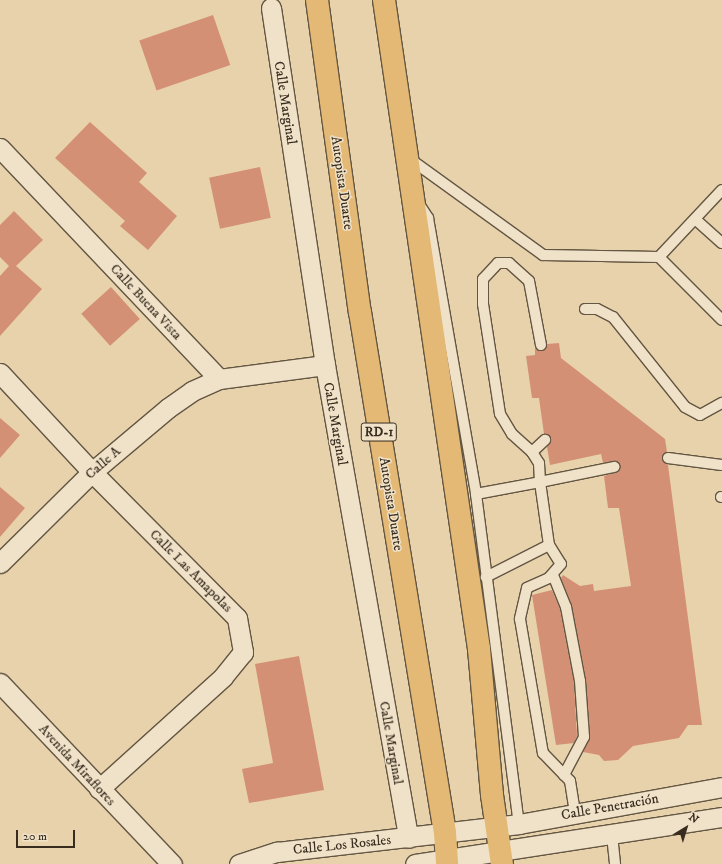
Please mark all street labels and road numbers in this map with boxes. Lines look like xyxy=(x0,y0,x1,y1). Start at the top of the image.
street label: Calle Marginal xyxy=(270,60,300,146)
street label: Autopista Duarte xyxy=(327,135,357,231)
street label: Calle Buena Vista xyxy=(107,261,185,343)
street label: Calle Marginal xyxy=(319,381,351,467)
road number: RD-1 xyxy=(360,421,398,443)
street label: Calle A xyxy=(82,443,124,483)
street label: Autopista Duarte xyxy=(375,456,407,552)
street label: Calle Las Amapolas xyxy=(146,526,236,616)
street label: Calle Marginal xyxy=(375,700,407,786)
street label: Avenida Miraflores xyxy=(35,721,119,809)
street label: Calle Penetración xyxy=(560,790,660,824)
street label: Calle Los Rosales xyxy=(292,832,392,858)

